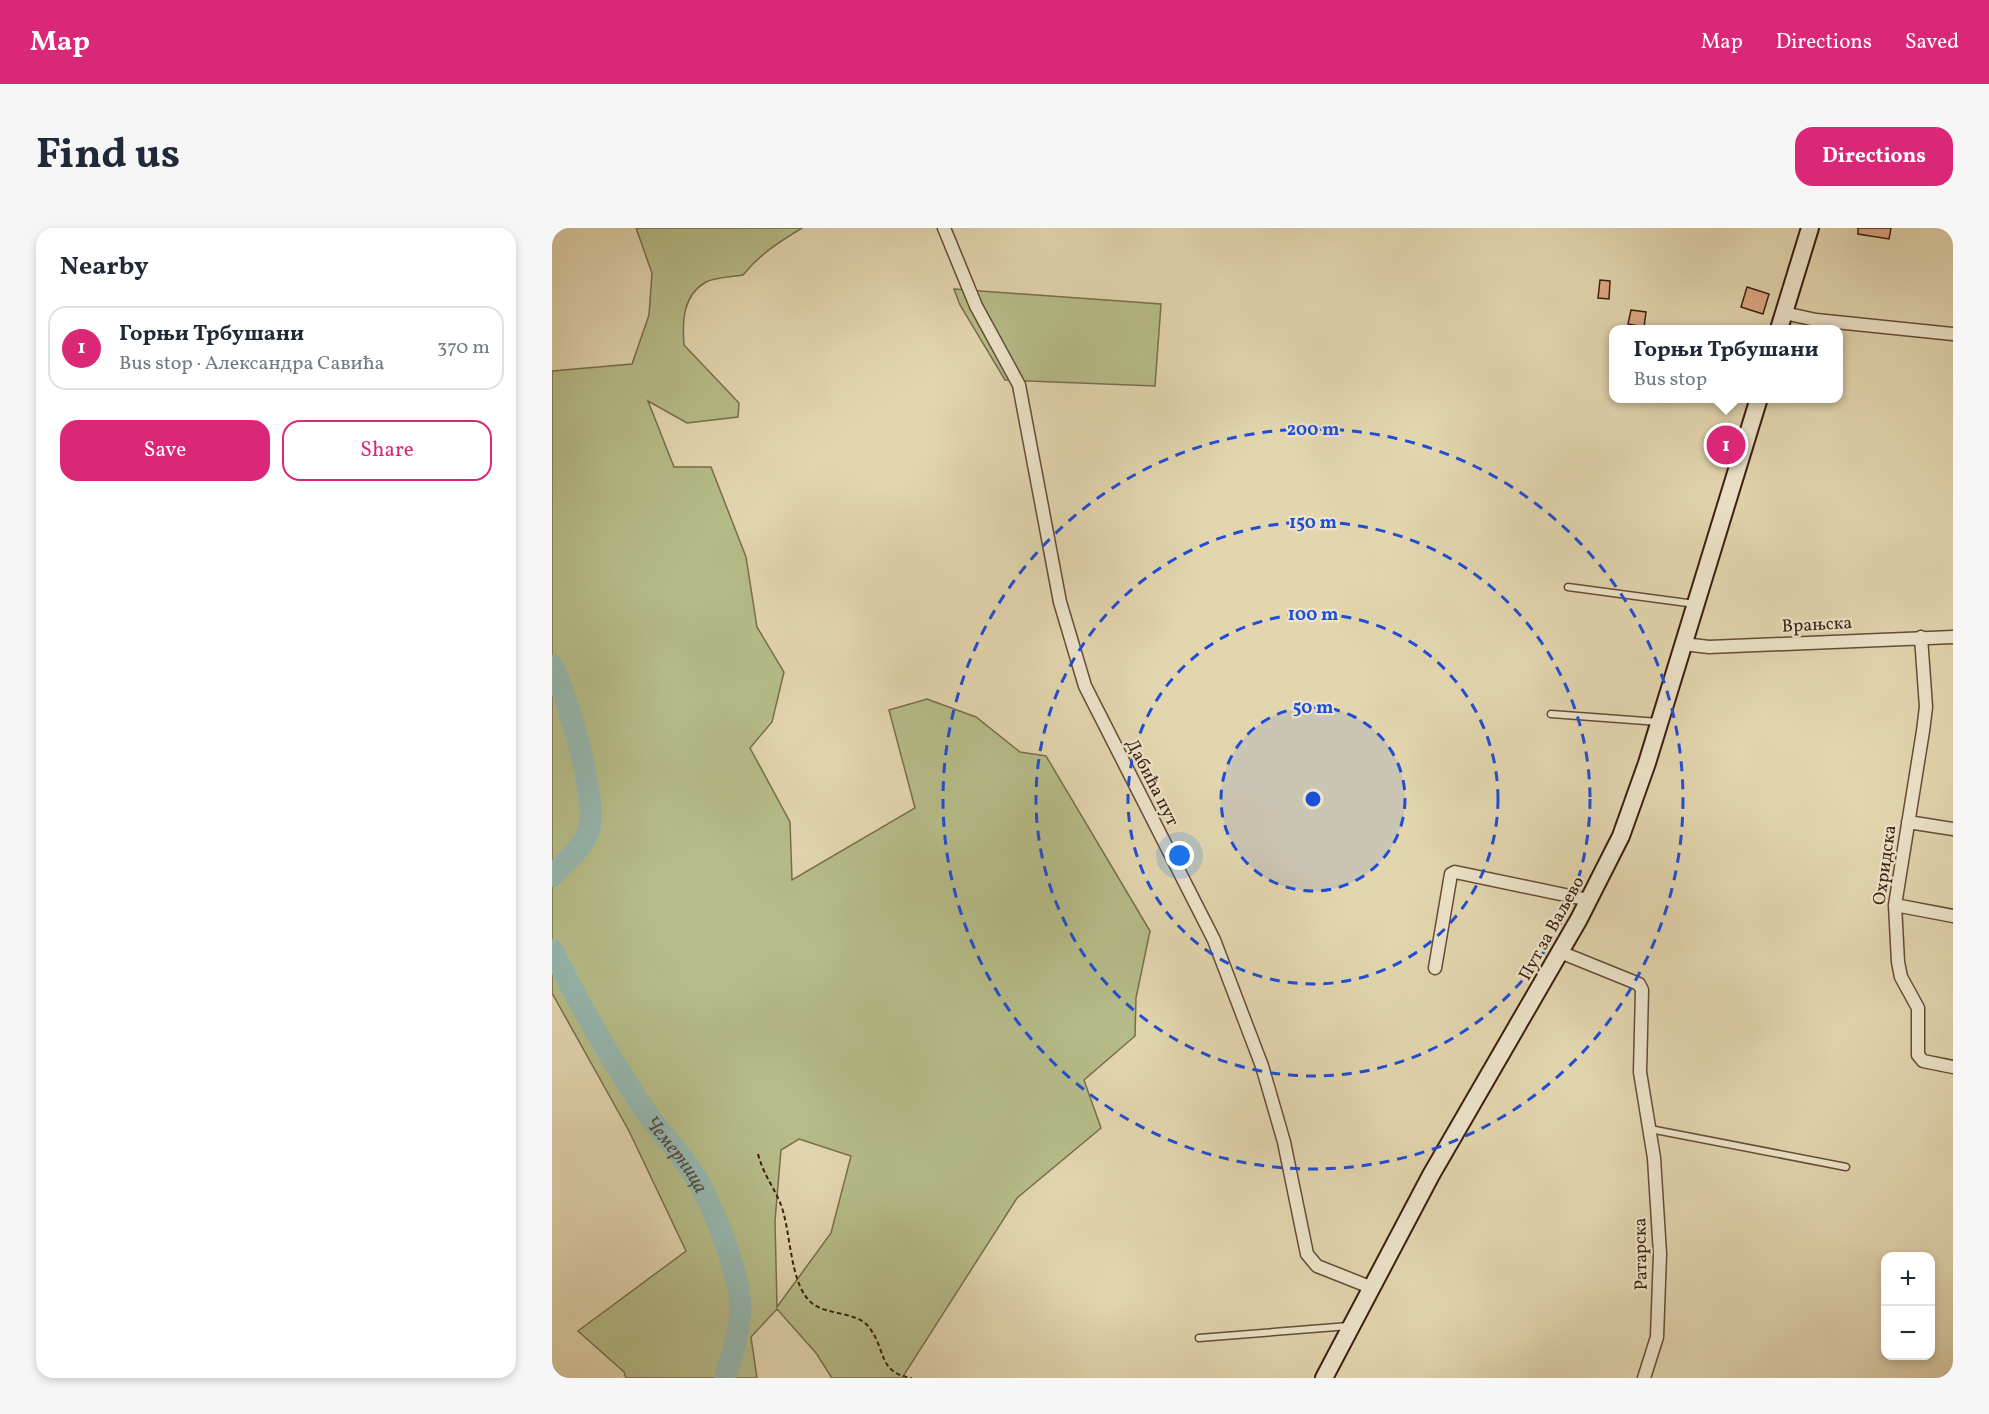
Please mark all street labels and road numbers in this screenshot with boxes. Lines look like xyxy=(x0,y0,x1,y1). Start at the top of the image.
street label: Врањска xyxy=(1781,611,1853,640)
street label: Дабића пут xyxy=(1119,735,1184,831)
street label: Охридска xyxy=(1867,824,1903,907)
street label: Пут за Ваљево xyxy=(1513,872,1591,985)
street label: Ратарска xyxy=(1628,1217,1655,1291)

